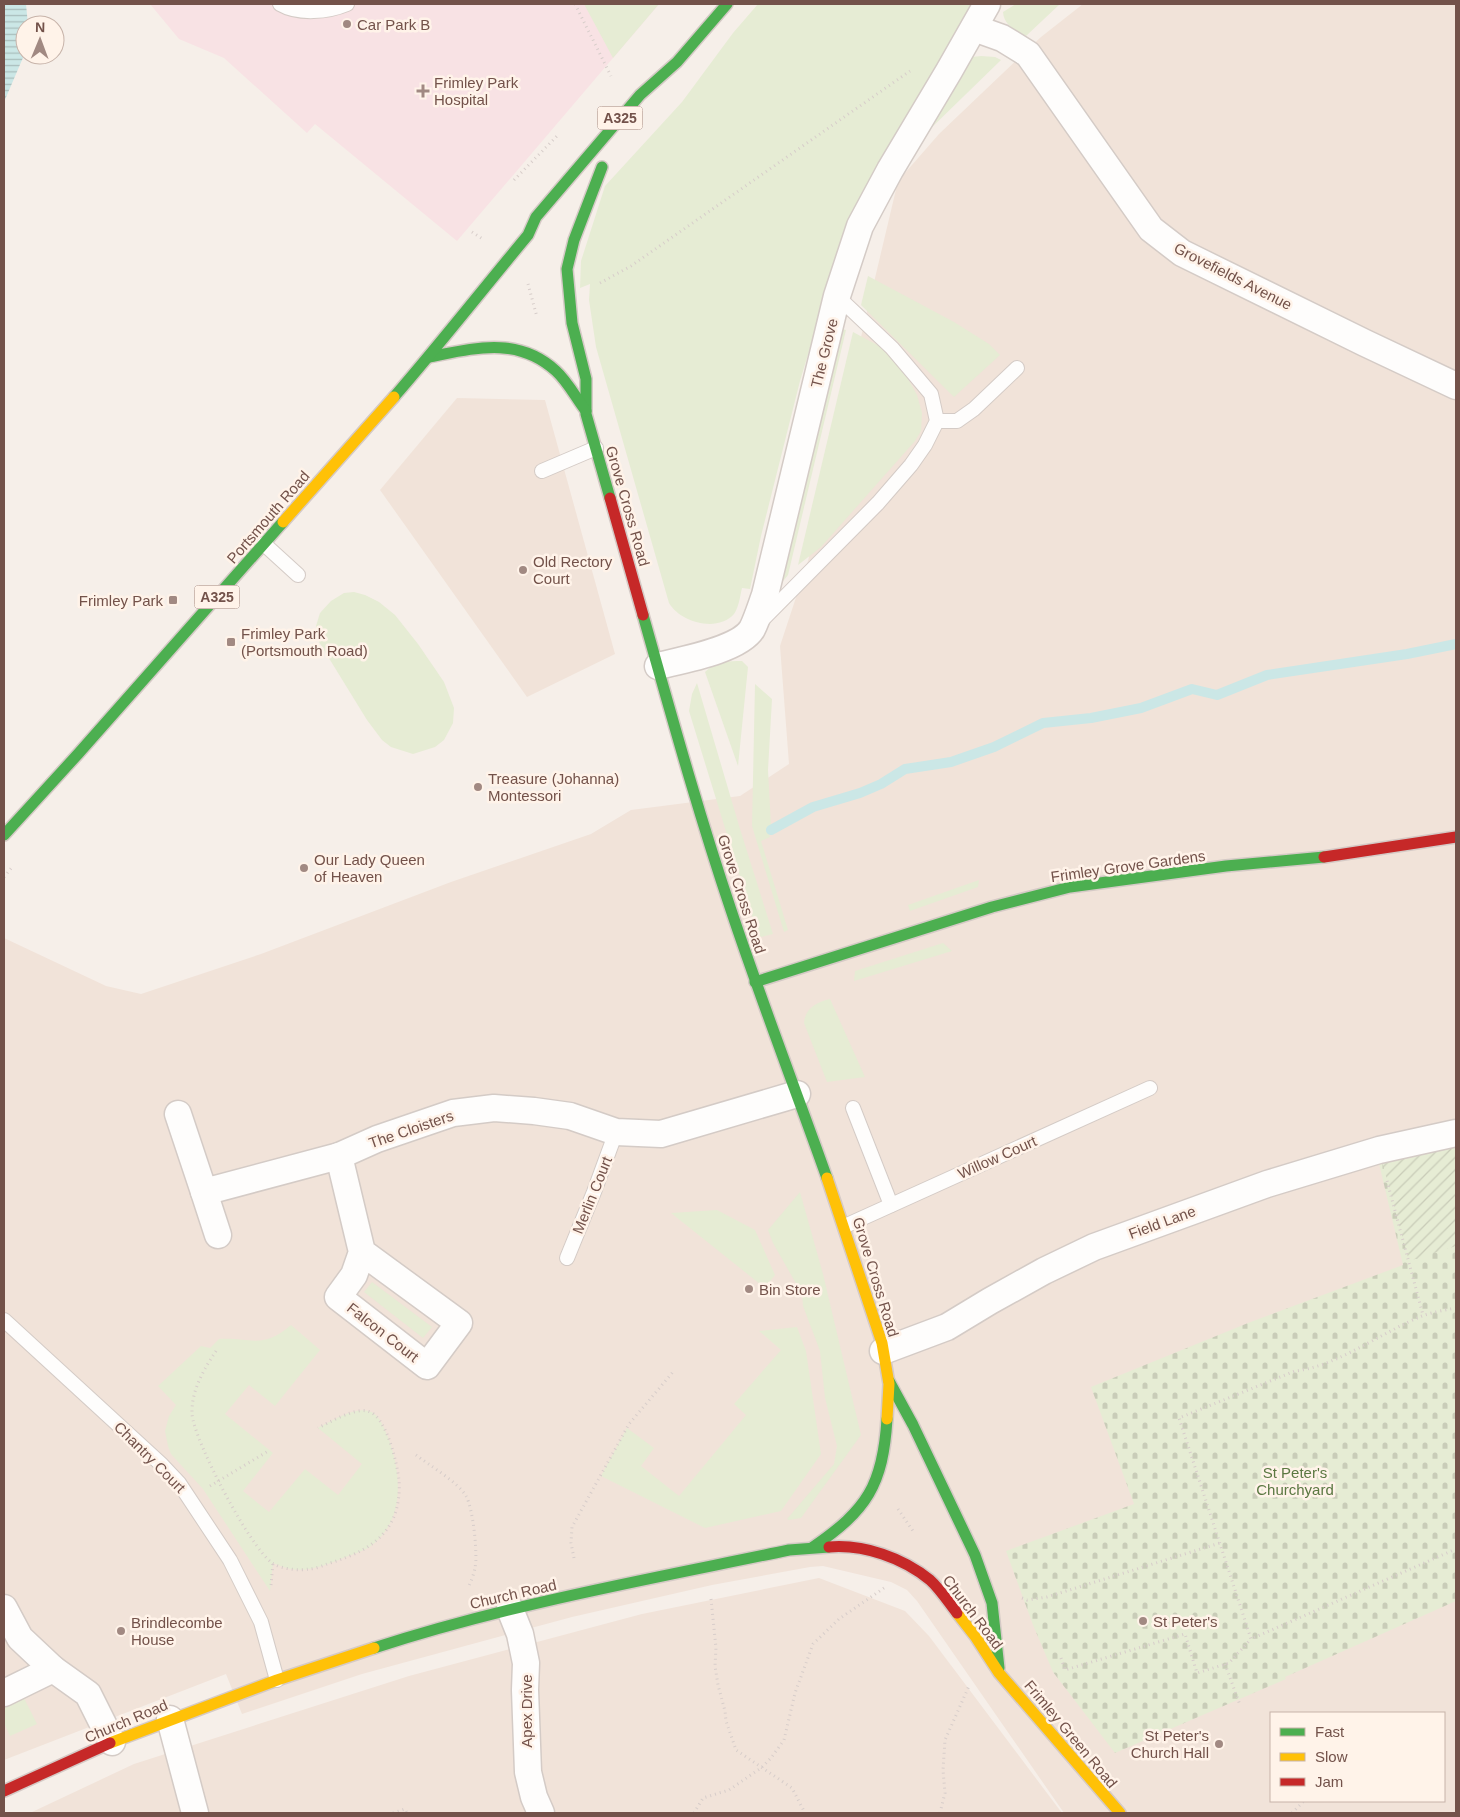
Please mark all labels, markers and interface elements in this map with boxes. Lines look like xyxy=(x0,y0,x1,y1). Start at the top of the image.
north arrow xyxy=(15,15,65,65)
place label: Car Park B xyxy=(357,16,430,33)
marker: Car Park B xyxy=(341,18,353,30)
text: N xyxy=(35,19,45,35)
place label: Frimley Park Hospital xyxy=(434,74,519,108)
marker: Frimley Park Hospital xyxy=(416,84,430,98)
road number: A325 xyxy=(598,106,642,130)
street label: Grovefields Avenue xyxy=(1171,239,1295,313)
street label: The Grove xyxy=(807,317,841,389)
street label: Grove Cross Road xyxy=(603,444,653,568)
street label: Portsmouth Road xyxy=(223,467,313,567)
place label: Old Rectory Court xyxy=(533,553,613,587)
marker: Old Rectory Court xyxy=(517,564,529,576)
road number: A325 xyxy=(194,586,240,608)
place label: Frimley Park xyxy=(79,592,163,609)
marker: Frimley Park xyxy=(167,594,179,606)
place label: Frimley Park (Portsmouth Road) xyxy=(241,625,368,659)
marker: Frimley Park (Portsmouth Road) xyxy=(225,636,237,648)
place label: Treasure (Johanna) Montessori xyxy=(488,770,619,804)
marker: Treasure (Johanna) Montessori xyxy=(472,781,484,793)
street label: Grove Cross Road xyxy=(715,832,769,956)
street label: Frimley Grove Gardens xyxy=(1050,847,1206,885)
place label: Our Lady Queen of Heaven xyxy=(314,851,425,885)
marker: Our Lady Queen of Heaven xyxy=(298,862,310,874)
street label: The Cloisters xyxy=(366,1107,456,1151)
street label: Willow Court xyxy=(955,1132,1040,1182)
street label: Merlin Court xyxy=(569,1153,615,1236)
street label: Field Lane xyxy=(1126,1202,1198,1242)
street label: Grove Cross Road xyxy=(850,1215,902,1339)
place label: Bin Store xyxy=(759,1281,821,1298)
marker: Bin Store xyxy=(743,1283,755,1295)
street label: Falcon Court xyxy=(344,1299,423,1366)
street label: Chantry Court xyxy=(111,1418,190,1497)
park label: St Peter's Churchyard xyxy=(1256,1464,1334,1498)
street label: Church Road xyxy=(940,1572,1006,1652)
street label: Church Road xyxy=(468,1576,558,1612)
place label: St Peter's xyxy=(1153,1613,1218,1630)
place label: Brindlecombe House xyxy=(131,1614,223,1648)
marker: St Peter's xyxy=(1137,1615,1149,1627)
marker: Brindlecombe House xyxy=(115,1625,127,1637)
street label: Apex Drive xyxy=(518,1674,535,1748)
street label: Frimley Green Road xyxy=(1021,1677,1121,1791)
street label: Church Road xyxy=(82,1696,170,1746)
legend xyxy=(1270,1712,1445,1802)
text: Fast xyxy=(1315,1723,1345,1740)
place label: St Peter's Church Hall xyxy=(1131,1727,1209,1761)
marker: St Peter's Church Hall xyxy=(1213,1738,1225,1750)
text: Slow xyxy=(1315,1748,1348,1765)
text: Jam xyxy=(1315,1773,1343,1790)

